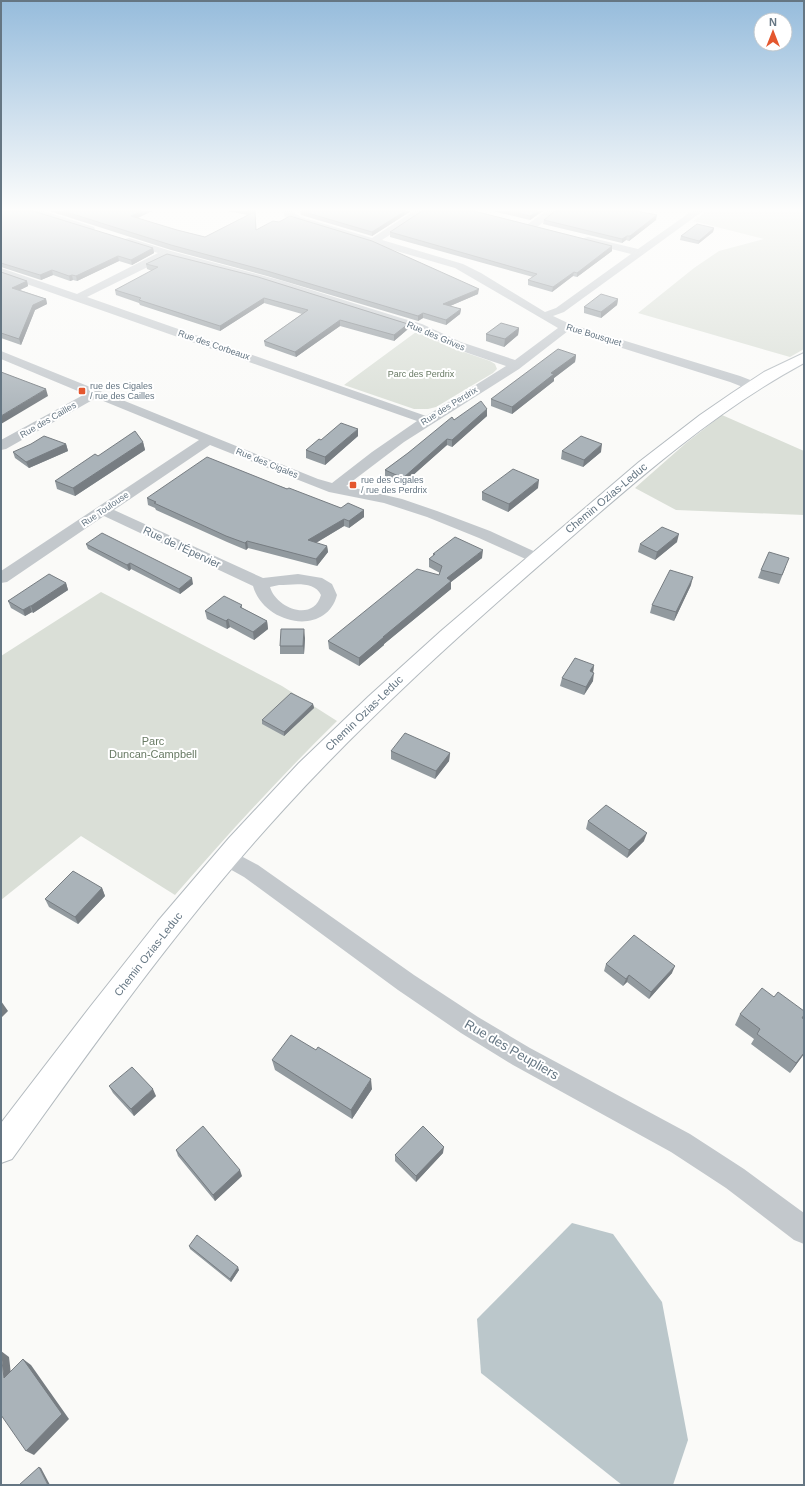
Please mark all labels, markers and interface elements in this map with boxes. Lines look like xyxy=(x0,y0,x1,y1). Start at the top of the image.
north arrow xyxy=(753,12,793,52)
text: N xyxy=(769,16,777,28)
street label: Rue des Grives xyxy=(405,319,467,353)
street label: Rue Bousquet xyxy=(565,322,623,348)
street label: Rue des Corbeaux xyxy=(177,328,252,362)
park label: Parc des Perdrix xyxy=(388,369,455,379)
place label: rue des Cigales / rue des Cailles xyxy=(90,381,155,401)
street label: Rue des Perdrix xyxy=(419,384,479,427)
marker: rue des Cigales / rue des Cailles xyxy=(77,386,87,396)
street label: Rue des Cailles xyxy=(18,400,78,440)
street label: Rue des Cigales xyxy=(235,446,300,480)
street label: Chemin Ozias-Leduc xyxy=(563,460,650,536)
place label: rue des Cigales / rue des Perdrix xyxy=(361,475,428,495)
marker: rue des Cigales / rue des Perdrix xyxy=(348,480,358,490)
street label: Rue Toulouse xyxy=(79,490,131,528)
street label: Rue de l'Épervier xyxy=(141,524,223,570)
street label: Chemin Ozias-Leduc xyxy=(323,673,405,753)
park label: Parc Duncan-Campbell xyxy=(109,735,197,760)
street label: Chemin Ozias-Leduc xyxy=(112,909,185,998)
street label: Rue des Peupliers xyxy=(462,1016,562,1083)

